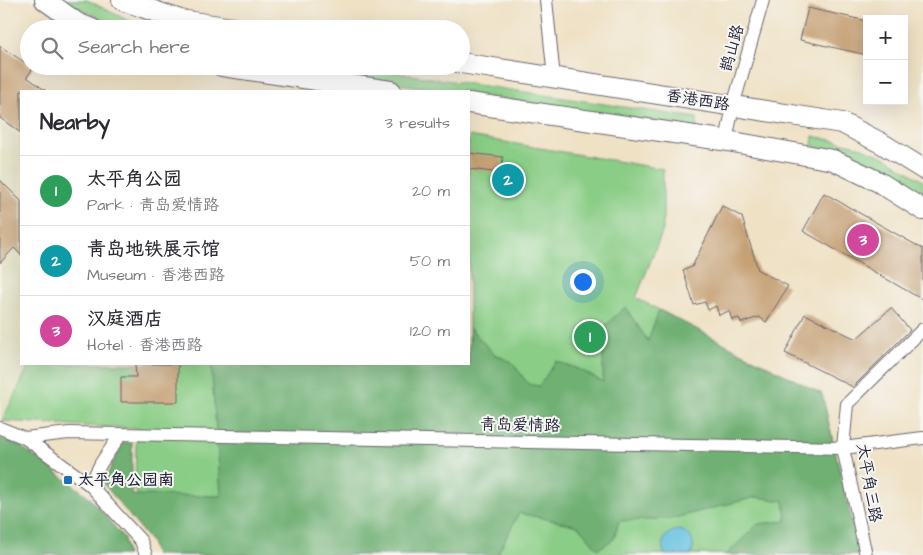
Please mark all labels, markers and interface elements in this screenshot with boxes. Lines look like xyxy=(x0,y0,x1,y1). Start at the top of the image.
map controls xyxy=(863,15,908,105)
button: + xyxy=(863,15,908,60)
search box xyxy=(20,20,470,75)
street label: 鹊山路 xyxy=(715,22,749,74)
icon: search xyxy=(38,34,66,62)
text: Search here xyxy=(78,34,190,61)
button: − xyxy=(863,60,908,105)
street label: 香港西路 xyxy=(665,84,731,116)
text: Nearby xyxy=(40,108,110,137)
text: 3 results xyxy=(385,112,450,134)
pin: 2 xyxy=(492,161,524,199)
text: 太平角公园 xyxy=(87,166,182,193)
text: 1 xyxy=(55,180,57,202)
text: 20 m xyxy=(412,180,450,202)
text: Park · 青岛爱情路 xyxy=(87,194,219,216)
pin: 3 xyxy=(847,221,879,259)
text: 青岛地铁展示馆 xyxy=(87,236,220,263)
text: 2 xyxy=(51,250,61,272)
text: 50 m xyxy=(410,250,450,272)
text: Museum · 香港西路 xyxy=(87,264,225,286)
your location xyxy=(570,269,596,295)
text: 汉庭酒店 xyxy=(87,306,163,333)
pin: 1 xyxy=(574,318,606,356)
text: 3 xyxy=(52,320,60,342)
text: 120 m xyxy=(410,320,450,342)
text: Hotel · 香港西路 xyxy=(87,334,202,356)
street label: 青岛爱情路 xyxy=(480,413,560,437)
street label: 太平角三路 xyxy=(851,442,887,524)
place label: 太平角公园南 xyxy=(78,469,174,491)
marker: 太平角公园南 xyxy=(62,474,74,486)

